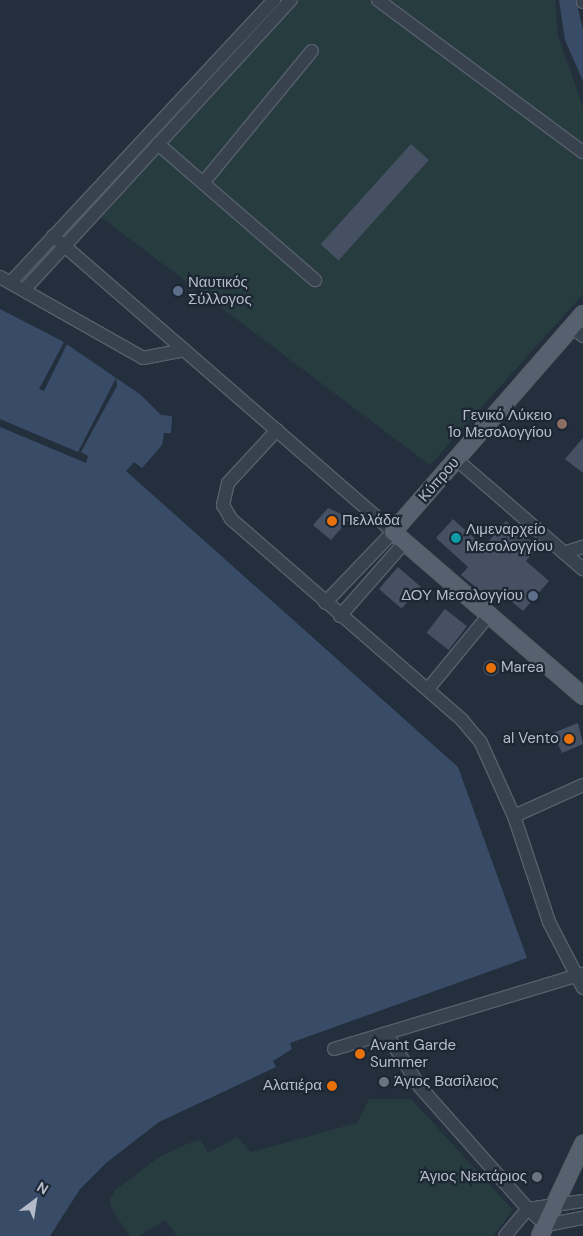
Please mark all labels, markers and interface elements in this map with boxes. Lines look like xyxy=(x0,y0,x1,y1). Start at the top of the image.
place label: Ναυτικός Σύλλογος xyxy=(188,273,252,308)
marker: Ναυτικός Σύλλογος xyxy=(172,285,184,297)
place label: Γενικό Λύκειο 1ο Μεσολογγίου xyxy=(448,406,552,441)
marker: Γενικό Λύκειο 1ο Μεσολογγίου xyxy=(556,418,568,430)
street label: Κύπρου xyxy=(415,454,463,506)
place label: Πελλάδα xyxy=(342,512,400,530)
marker: Πελλάδα xyxy=(326,515,338,527)
place label: Λιμεναρχείο Μεσολογγίου xyxy=(466,520,553,555)
marker: Λιμεναρχείο Μεσολογγίου xyxy=(450,532,462,544)
place label: ΔΟΥ Μεσολογγίου xyxy=(401,587,523,605)
marker: ΔΟΥ Μεσολογγίου xyxy=(527,590,539,602)
place label: Marea xyxy=(501,659,544,677)
marker: Marea xyxy=(485,662,497,674)
place label: al Vento xyxy=(503,730,559,748)
marker: al Vento xyxy=(563,733,575,745)
place label: Avant Garde Summer xyxy=(370,1036,456,1071)
marker: Avant Garde Summer xyxy=(354,1048,366,1060)
place label: Άγιος Βασίλειος xyxy=(394,1073,498,1091)
marker: Άγιος Βασίλειος xyxy=(378,1076,390,1088)
place label: Αλατιέρα xyxy=(263,1077,322,1095)
marker: Αλατιέρα xyxy=(326,1080,338,1092)
place label: Άγιος Νεκτάριος xyxy=(420,1168,527,1186)
marker: Άγιος Νεκτάριος xyxy=(531,1171,543,1183)
north arrow xyxy=(10,1176,60,1226)
text: N xyxy=(34,1178,52,1198)

